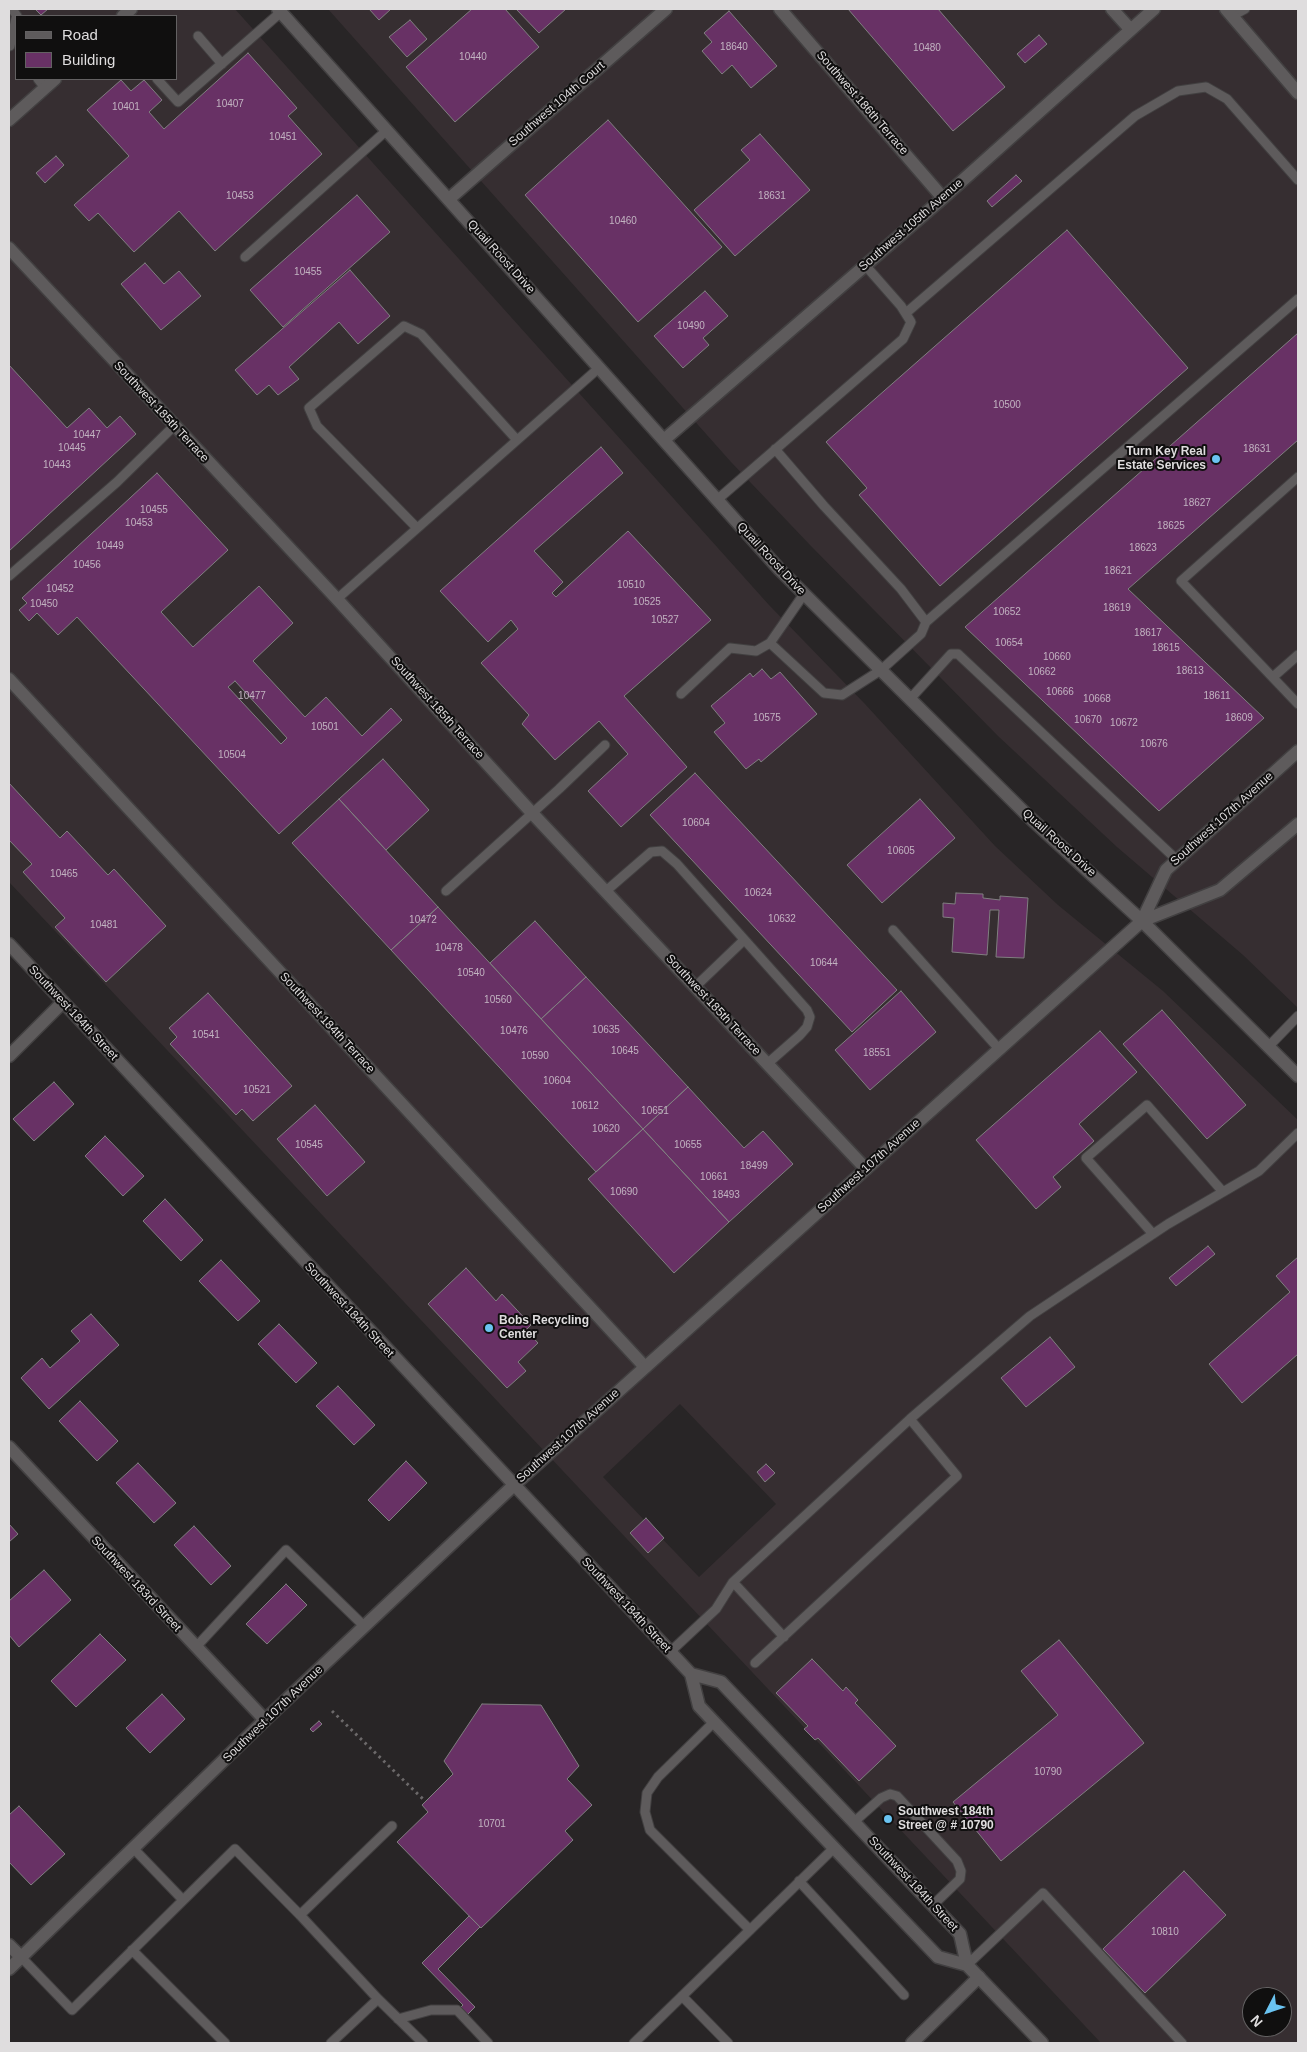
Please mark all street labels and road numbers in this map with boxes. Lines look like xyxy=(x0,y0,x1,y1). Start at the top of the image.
street label: Southwest 186th Terrace xyxy=(813,48,911,158)
street label: Southwest 104th Court xyxy=(506,59,608,149)
street label: Southwest 105th Avenue xyxy=(856,176,966,274)
street label: Quail Roost Drive xyxy=(464,217,538,297)
street label: Southwest 185th Terrace xyxy=(110,359,212,465)
street label: Quail Roost Drive xyxy=(734,520,808,598)
street label: Southwest 185th Terrace xyxy=(387,654,487,762)
street label: Southwest 107th Avenue xyxy=(1168,769,1276,869)
street label: Quail Roost Drive xyxy=(1019,806,1099,880)
street label: Southwest 185th Terrace xyxy=(662,952,764,1058)
street label: Southwest 184th Street xyxy=(25,962,121,1064)
street label: Southwest 184th Terrace xyxy=(276,970,378,1076)
street label: Southwest 107th Avenue xyxy=(815,1116,923,1216)
street label: Southwest 184th Street xyxy=(301,1259,397,1361)
street label: Southwest 107th Avenue xyxy=(514,1386,622,1486)
street label: Southwest 183rd Street xyxy=(88,1533,184,1635)
street label: Southwest 184th Street xyxy=(578,1554,674,1656)
street label: Southwest 107th Avenue xyxy=(220,1663,326,1765)
street label: Southwest 184th Street xyxy=(865,1833,961,1935)

